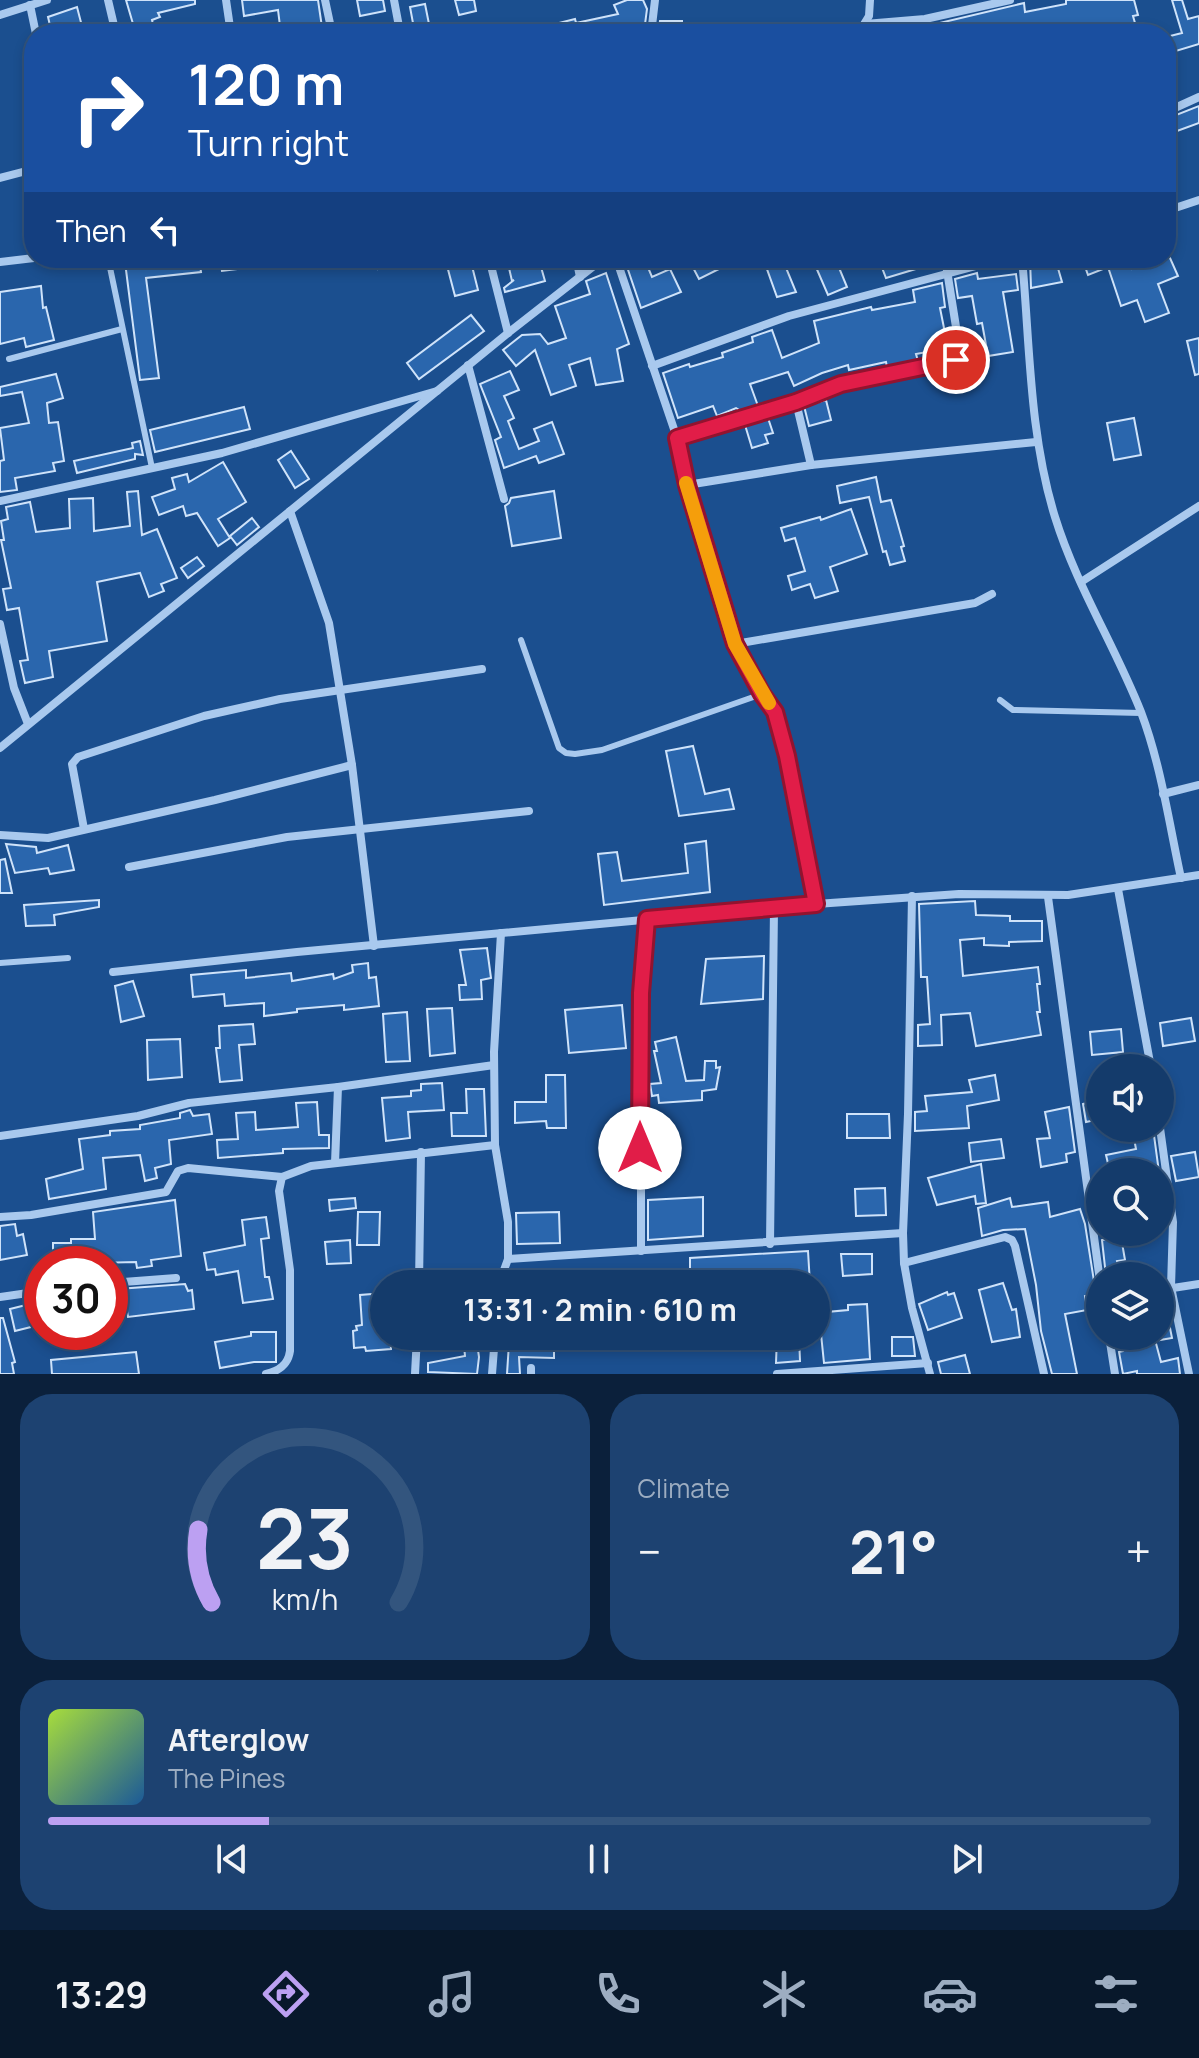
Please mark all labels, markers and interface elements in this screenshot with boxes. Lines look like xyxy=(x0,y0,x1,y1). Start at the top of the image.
text: 120 m xyxy=(188,45,344,122)
icon: right xyxy=(56,56,160,160)
text: Turn right xyxy=(188,118,349,167)
icon: left xyxy=(143,208,187,252)
text: Then xyxy=(56,210,127,251)
pin xyxy=(922,326,990,394)
icon: arrive xyxy=(934,338,978,382)
map controls xyxy=(1086,1054,1174,1350)
button: sound xyxy=(1086,1054,1174,1142)
position arrow xyxy=(598,1106,682,1190)
button: search xyxy=(1086,1158,1174,1246)
speed limit sign: 30 xyxy=(24,1246,128,1350)
button: layers xyxy=(1086,1262,1174,1350)
text: 13:31 · 2 min · 610 m xyxy=(463,1289,737,1330)
text: Climate xyxy=(638,1470,730,1506)
text: 23 xyxy=(256,1480,354,1594)
text: 21° xyxy=(849,1510,938,1592)
text: − xyxy=(638,1521,661,1581)
text: + xyxy=(1126,1521,1151,1581)
text: km/h xyxy=(272,1580,338,1619)
text: Afterglow xyxy=(168,1719,309,1760)
text: The Pines xyxy=(168,1760,285,1796)
icon: previous xyxy=(210,1837,254,1881)
icon: pause xyxy=(577,1837,621,1881)
icon: next xyxy=(945,1837,989,1881)
icon: directions xyxy=(258,1966,314,2022)
icon: music xyxy=(424,1966,480,2022)
icon: phone xyxy=(590,1966,646,2022)
icon: climate xyxy=(756,1966,812,2022)
icon: car xyxy=(922,1966,978,2022)
icon: filters xyxy=(1088,1966,1144,2022)
text: 13:29 xyxy=(55,1970,148,2019)

